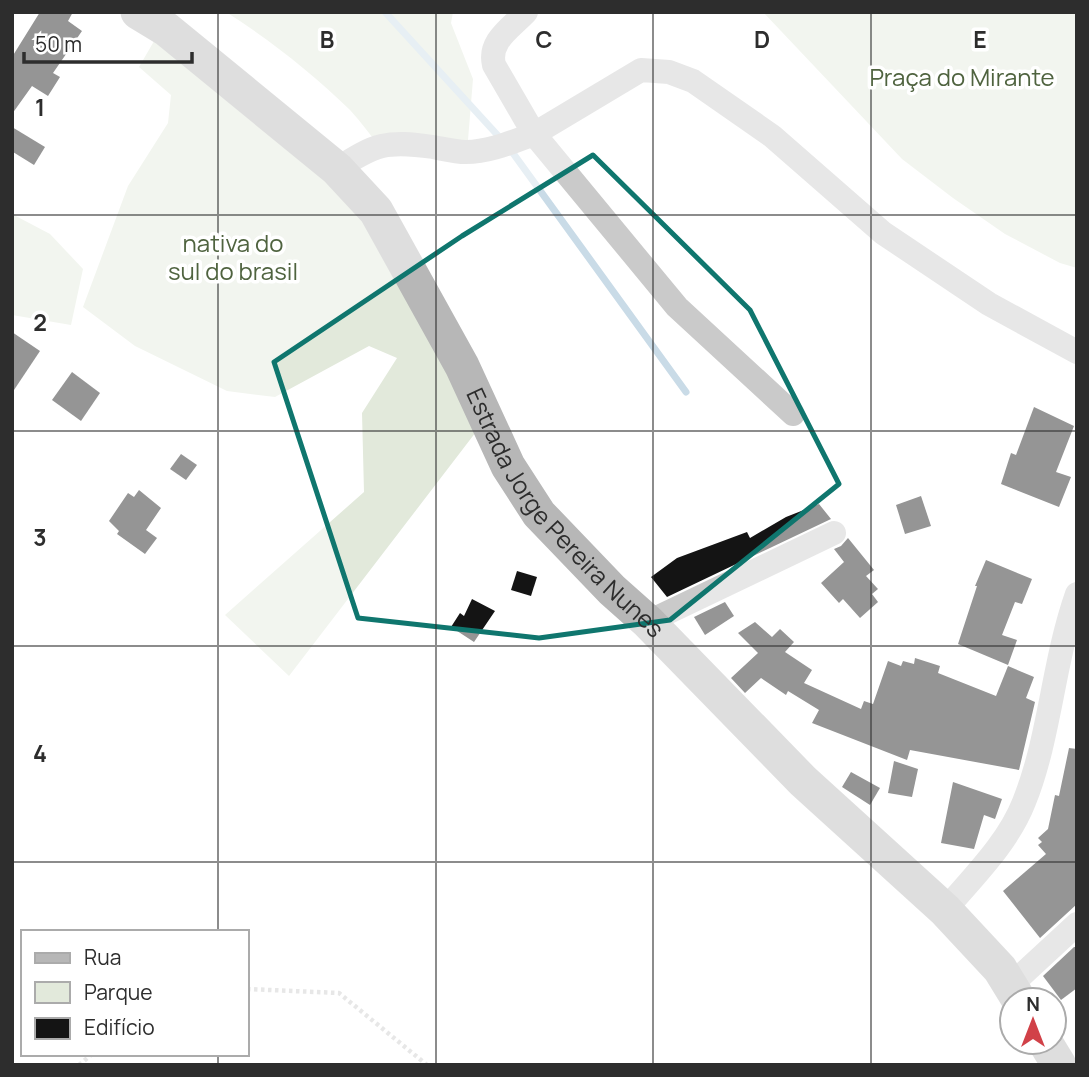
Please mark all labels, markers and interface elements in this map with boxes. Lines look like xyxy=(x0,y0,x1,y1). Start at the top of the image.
scale bar xyxy=(24,21,192,65)
text: B xyxy=(320,23,334,55)
text: C xyxy=(536,23,553,55)
text: D xyxy=(754,23,770,55)
text: E xyxy=(973,23,987,55)
text: 50 m xyxy=(35,30,82,58)
park label: Praça do Mirante xyxy=(869,60,1055,93)
text: 1 xyxy=(35,91,45,123)
park label: nativa do sul do brasil xyxy=(168,226,298,287)
text: 2 xyxy=(33,306,47,338)
street label: Estrada Jorge Pereira Nunes xyxy=(459,382,672,644)
text: 3 xyxy=(33,521,47,553)
text: 4 xyxy=(33,737,47,769)
legend xyxy=(21,930,248,1056)
text: Rua xyxy=(84,943,121,971)
text: Parque xyxy=(84,978,153,1006)
north arrow xyxy=(998,986,1068,1056)
text: N xyxy=(1026,991,1040,1017)
text: Edifício xyxy=(84,1013,155,1041)

